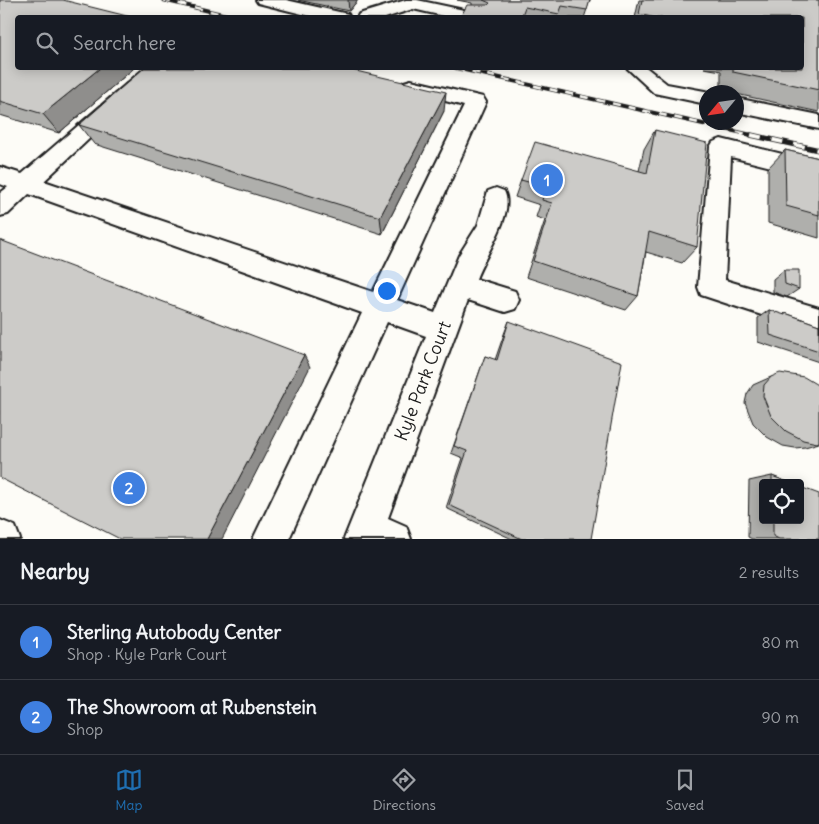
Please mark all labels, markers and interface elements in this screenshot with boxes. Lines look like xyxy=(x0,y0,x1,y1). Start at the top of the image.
search box xyxy=(15,15,804,70)
icon: search xyxy=(33,29,61,57)
text: Search here xyxy=(73,31,176,55)
north arrow xyxy=(699,85,744,130)
pin: 1 xyxy=(531,161,563,199)
your location xyxy=(374,278,400,304)
street label: Kyle Park Court xyxy=(389,318,456,444)
pin: 2 xyxy=(113,469,145,507)
map controls xyxy=(759,479,804,524)
button: locate xyxy=(759,479,804,524)
text: Nearby xyxy=(20,558,90,585)
text: 2 results xyxy=(739,562,799,582)
text: Sterling Autobody Center xyxy=(67,620,281,644)
text: 1 xyxy=(33,632,39,652)
text: 80 m xyxy=(761,632,799,652)
text: Shop · Kyle Park Court xyxy=(67,644,227,664)
text: The Showroom at Rubenstein xyxy=(67,695,317,719)
text: 2 xyxy=(32,707,40,727)
text: 90 m xyxy=(761,707,799,727)
text: Shop xyxy=(67,719,103,739)
tab: Map xyxy=(115,766,143,814)
tab: Directions xyxy=(373,766,436,814)
tab: Saved xyxy=(666,766,704,814)

